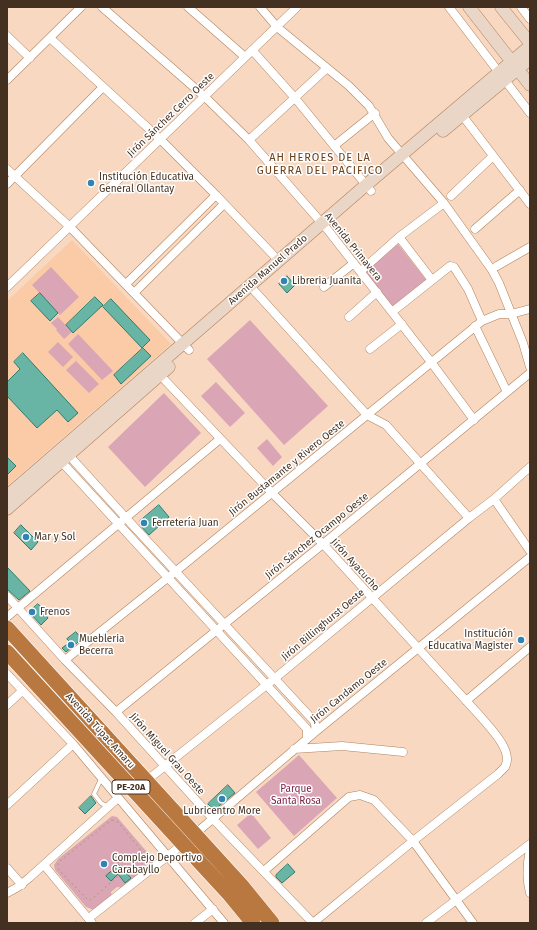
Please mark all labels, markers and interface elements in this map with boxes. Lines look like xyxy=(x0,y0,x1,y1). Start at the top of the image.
street label: Jirón Sánchez Cerro Oeste xyxy=(125,70,217,160)
district label: AH HEROES DE LA GUERRA DEL PACIFICO xyxy=(257,151,383,177)
place label: Institución Educativa General Ollantay xyxy=(99,171,194,194)
marker: Institución Educativa General Ollantay xyxy=(86,178,96,188)
street label: Avenida Primavera xyxy=(322,210,384,284)
street label: Avenida Manuel Prado xyxy=(226,232,310,308)
place label: Libreria Juanita xyxy=(292,275,361,287)
marker: Libreria Juanita xyxy=(279,276,289,286)
street label: Jirón Bustamante y Rivero Oeste xyxy=(227,418,347,518)
street label: Jirón Sánchez Ocampo Oeste xyxy=(263,491,371,581)
place label: Ferretería Juan xyxy=(152,517,219,529)
marker: Ferretería Juan xyxy=(139,518,149,528)
place label: Mar y Sol xyxy=(34,531,76,543)
marker: Mar y Sol xyxy=(21,532,31,542)
street label: Jirón Ayacucho xyxy=(328,536,382,594)
street label: Jirón Billinghurst Oeste xyxy=(279,587,367,663)
place label: Frenos xyxy=(40,606,70,618)
marker: Frenos xyxy=(27,607,37,617)
place label: Institución Educativa Magister xyxy=(428,628,513,652)
place label: Muebleria Becerra xyxy=(79,633,124,656)
marker: Institución Educativa Magister xyxy=(516,635,526,645)
marker: Muebleria Becerra xyxy=(66,640,76,650)
street label: Jirón Candamo Oeste xyxy=(308,656,390,726)
street label: Avenida Túpac Amaru xyxy=(63,691,137,771)
street label: Jirón Miguel Grau Oeste xyxy=(127,711,207,797)
road number: PE-20A xyxy=(112,780,150,794)
park label: Parque Santa Rosa xyxy=(271,783,321,806)
marker: Lubricentro More xyxy=(217,794,227,804)
place label: Lubricentro More xyxy=(183,805,261,817)
place label: Complejo Deportivo Carabayllo xyxy=(112,852,202,876)
marker: Complejo Deportivo Carabayllo xyxy=(99,859,109,869)

